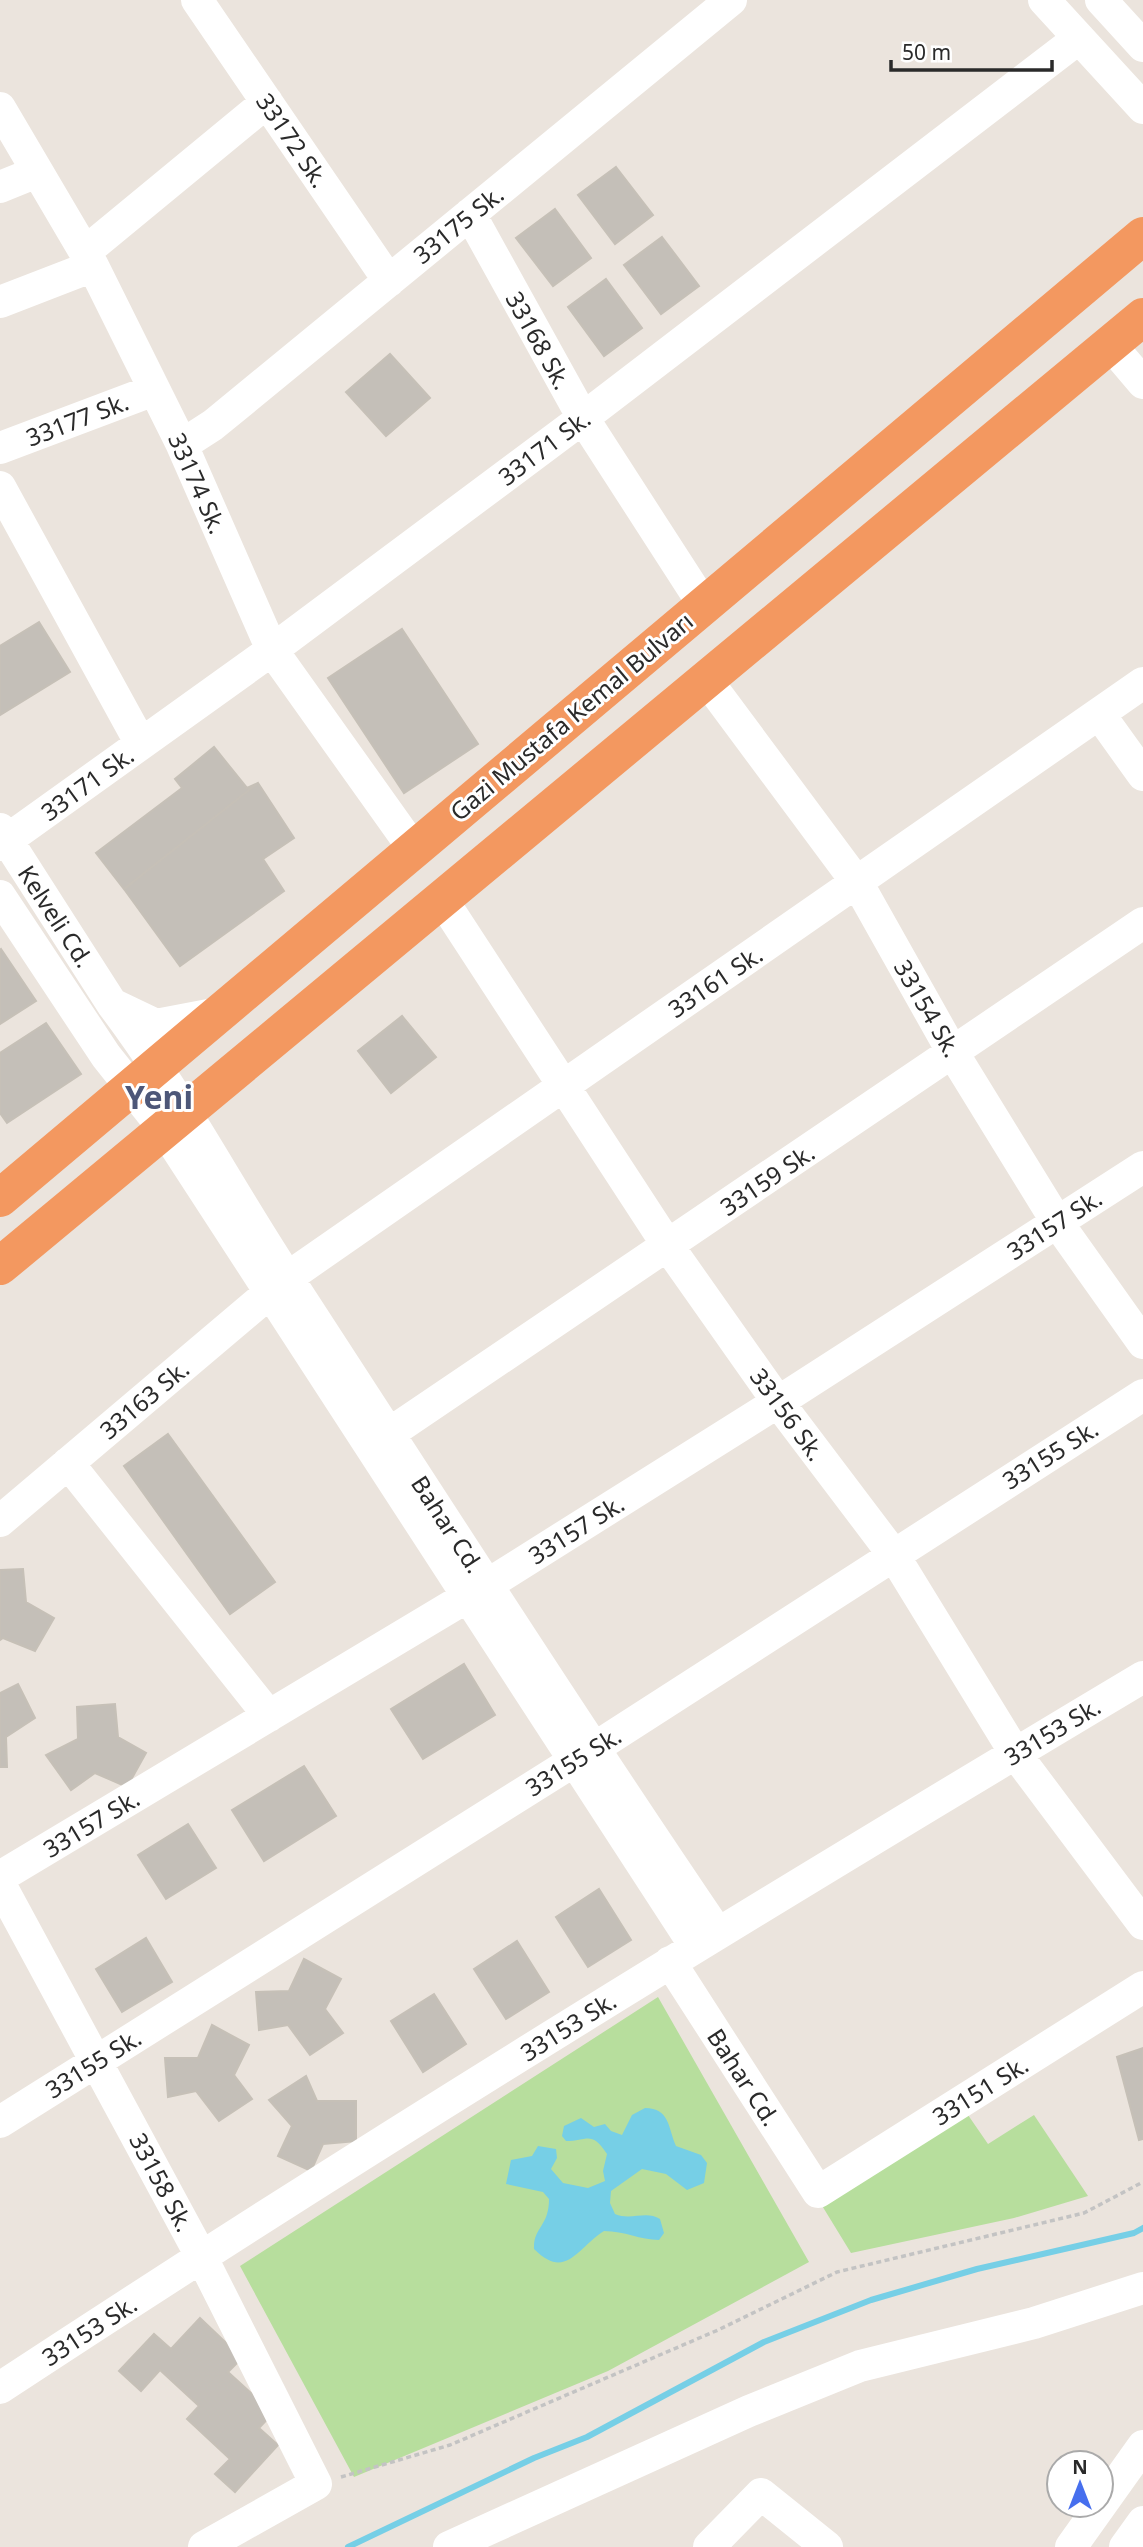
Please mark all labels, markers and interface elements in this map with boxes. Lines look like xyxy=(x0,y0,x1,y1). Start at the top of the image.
scale bar xyxy=(891,28,1052,72)
text: 50 m xyxy=(902,38,951,66)
street label: 33172 Sk. xyxy=(249,86,337,194)
street label: 33175 Sk. xyxy=(406,177,510,271)
street label: 33168 Sk. xyxy=(499,285,579,395)
street label: 33177 Sk. xyxy=(21,384,133,454)
street label: 33171 Sk. xyxy=(491,402,597,492)
street label: 33174 Sk. xyxy=(161,427,235,539)
street label: Gazi Mustafa Kemal Bulvarı xyxy=(442,604,700,828)
street label: 33171 Sk. xyxy=(34,738,140,828)
street label: Kelveli Cd. xyxy=(11,859,101,973)
street label: 33161 Sk. xyxy=(661,937,769,1025)
street label: 33154 Sk. xyxy=(887,953,969,1063)
district label: Yeni xyxy=(125,1075,193,1118)
street label: 33159 Sk. xyxy=(713,1135,821,1223)
street label: 33157 Sk. xyxy=(1000,1181,1108,1267)
street label: 33163 Sk. xyxy=(92,1352,196,1446)
street label: 33156 Sk. xyxy=(743,1361,833,1467)
street label: 33155 Sk. xyxy=(996,1412,1104,1496)
street label: Bahar Cd. xyxy=(404,1469,492,1579)
street label: 33157 Sk. xyxy=(522,1487,630,1571)
street label: 33153 Sk. xyxy=(998,1689,1106,1773)
street label: 33155 Sk. xyxy=(519,1719,627,1803)
street label: 33157 Sk. xyxy=(37,1781,145,1865)
street label: 33153 Sk. xyxy=(514,1984,622,2068)
street label: 33155 Sk. xyxy=(39,2021,147,2105)
street label: Bahar Cd. xyxy=(700,2022,788,2132)
street label: 33151 Sk. xyxy=(926,2048,1034,2132)
street label: 33158 Sk. xyxy=(122,2127,202,2237)
street label: 33153 Sk. xyxy=(35,2287,143,2373)
north arrow xyxy=(1045,2449,1115,2519)
text: N xyxy=(1072,2454,1088,2480)

